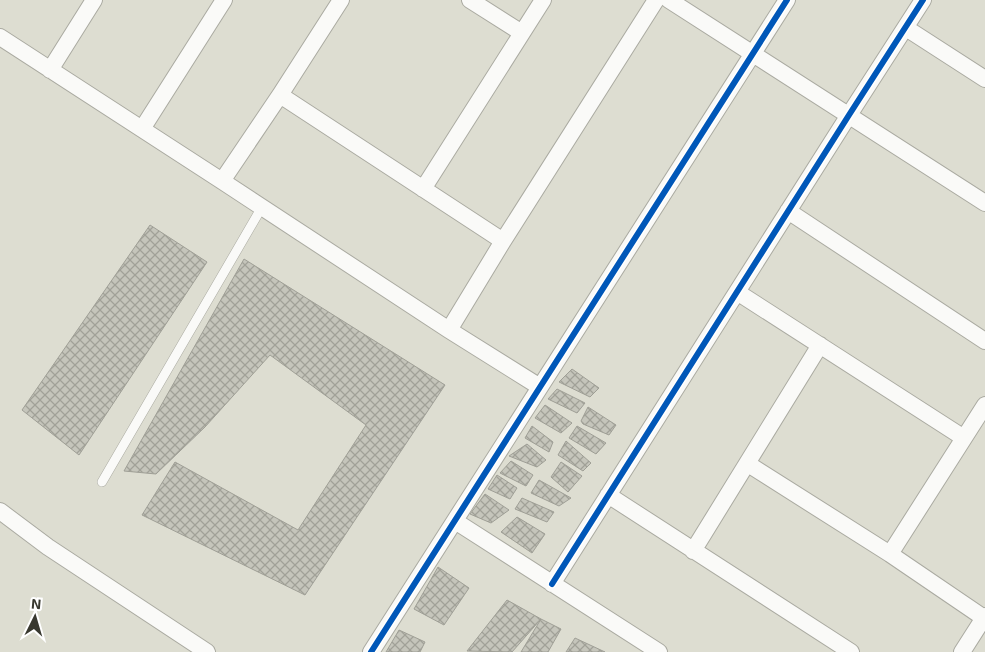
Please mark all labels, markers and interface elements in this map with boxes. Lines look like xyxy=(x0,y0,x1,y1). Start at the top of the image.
north arrow xyxy=(10,592,60,642)
text: N xyxy=(30,595,42,612)

